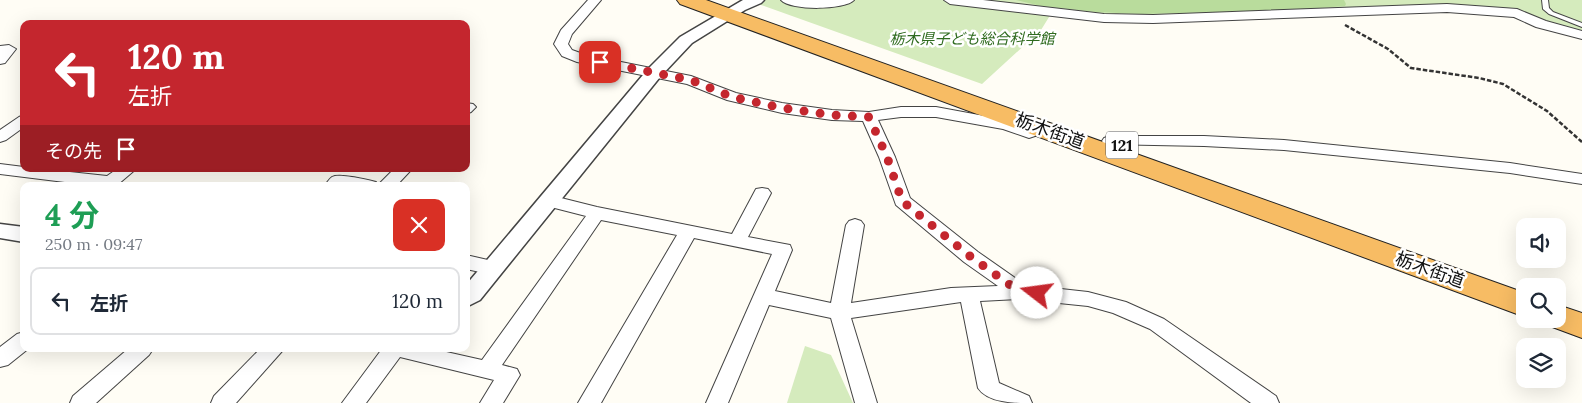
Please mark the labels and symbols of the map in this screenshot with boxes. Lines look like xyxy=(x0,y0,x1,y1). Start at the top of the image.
park label: 栃木県子ども総合科学館 xyxy=(889,29,1057,48)
pin xyxy=(579,41,621,83)
street label: 栃木街道 xyxy=(1012,107,1088,154)
road number: 121 xyxy=(1106,132,1138,158)
street label: 栃木街道 xyxy=(1392,246,1468,293)
position arrow xyxy=(1010,266,1062,318)

